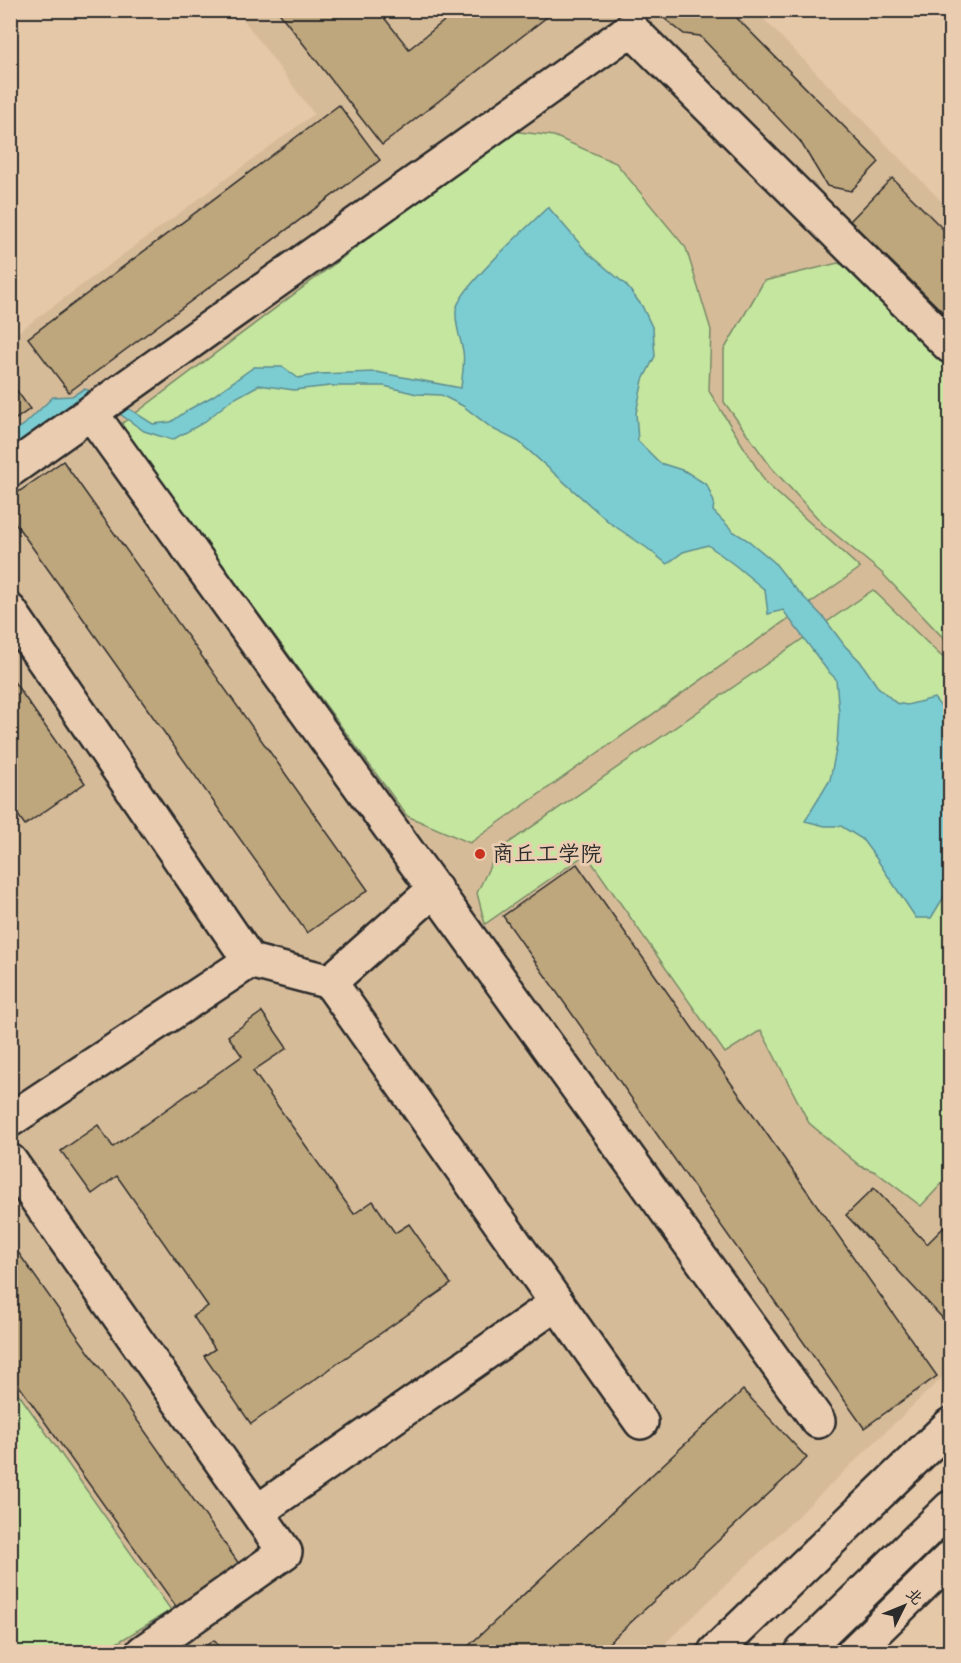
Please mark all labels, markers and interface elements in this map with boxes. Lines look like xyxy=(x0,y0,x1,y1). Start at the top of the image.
place label: 商丘工学院 xyxy=(492,841,602,867)
marker: 商丘工学院 xyxy=(473,847,487,861)
north arrow xyxy=(874,1576,934,1636)
text: 北 xyxy=(902,1584,926,1608)

